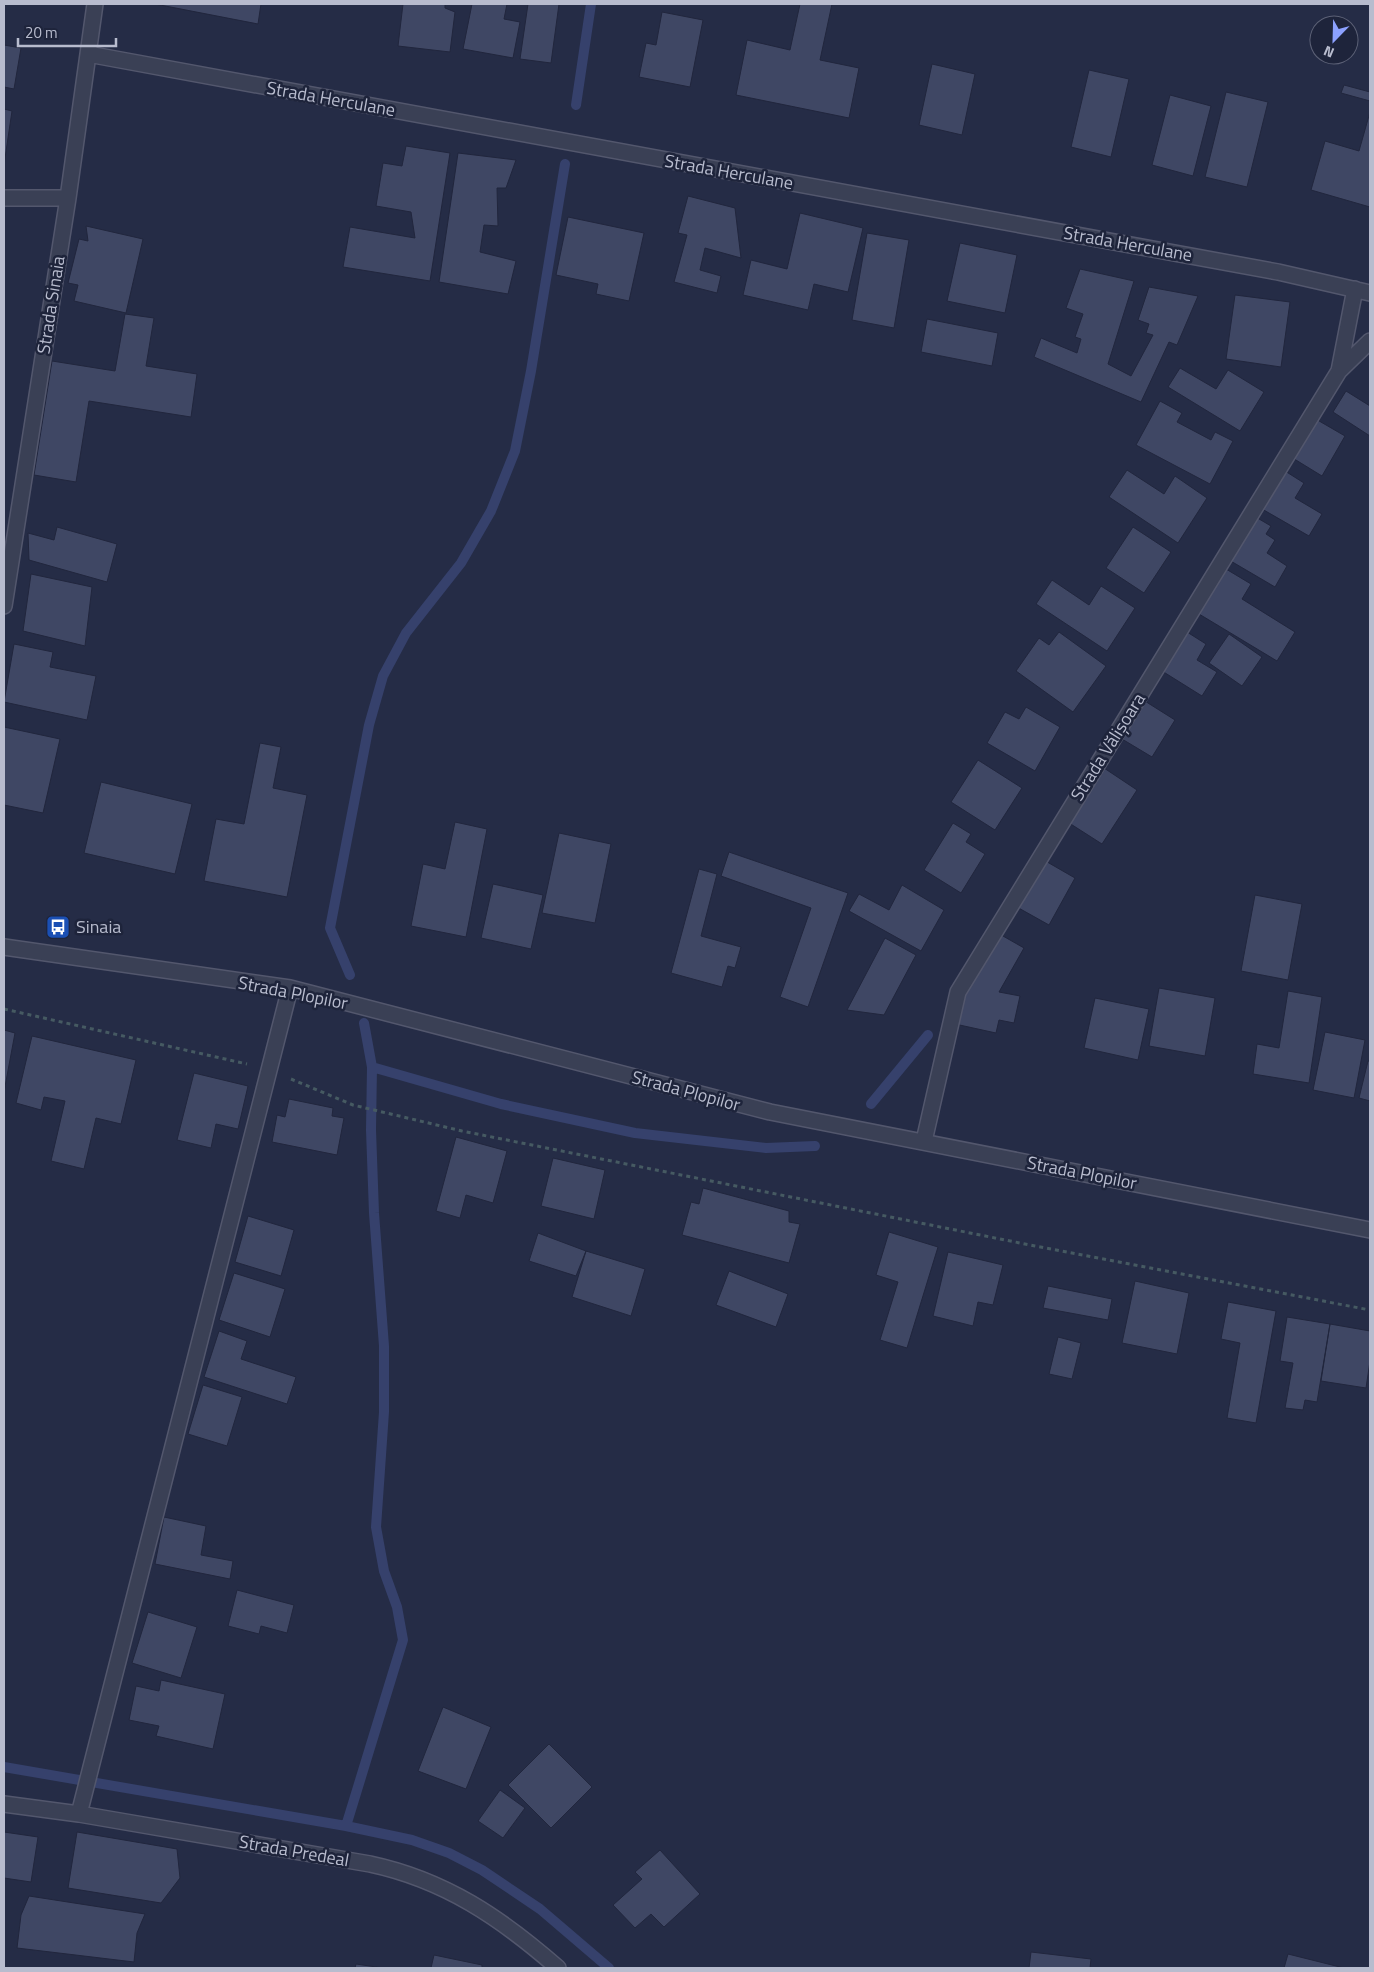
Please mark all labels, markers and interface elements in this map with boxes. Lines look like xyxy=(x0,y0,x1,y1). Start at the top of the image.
scale bar xyxy=(18,15,115,47)
north arrow xyxy=(1309,15,1359,65)
text: 20 m xyxy=(25,21,58,44)
text: N xyxy=(1320,41,1337,64)
street label: Strada Herculane xyxy=(265,74,398,123)
street label: Strada Herculane xyxy=(663,147,796,196)
street label: Strada Herculane xyxy=(1062,219,1195,268)
street label: Strada Sinaia xyxy=(29,254,72,356)
street label: Strada Vălișoara xyxy=(1064,687,1152,806)
place label: Sinaia xyxy=(76,913,121,940)
bus stop icon: Sinaia xyxy=(45,914,71,940)
street label: Strada Plopilor xyxy=(236,969,350,1016)
street label: Strada Plopilor xyxy=(629,1063,743,1118)
street label: Strada Plopilor xyxy=(1025,1149,1139,1196)
street label: Strada Predeal xyxy=(237,1828,351,1873)

